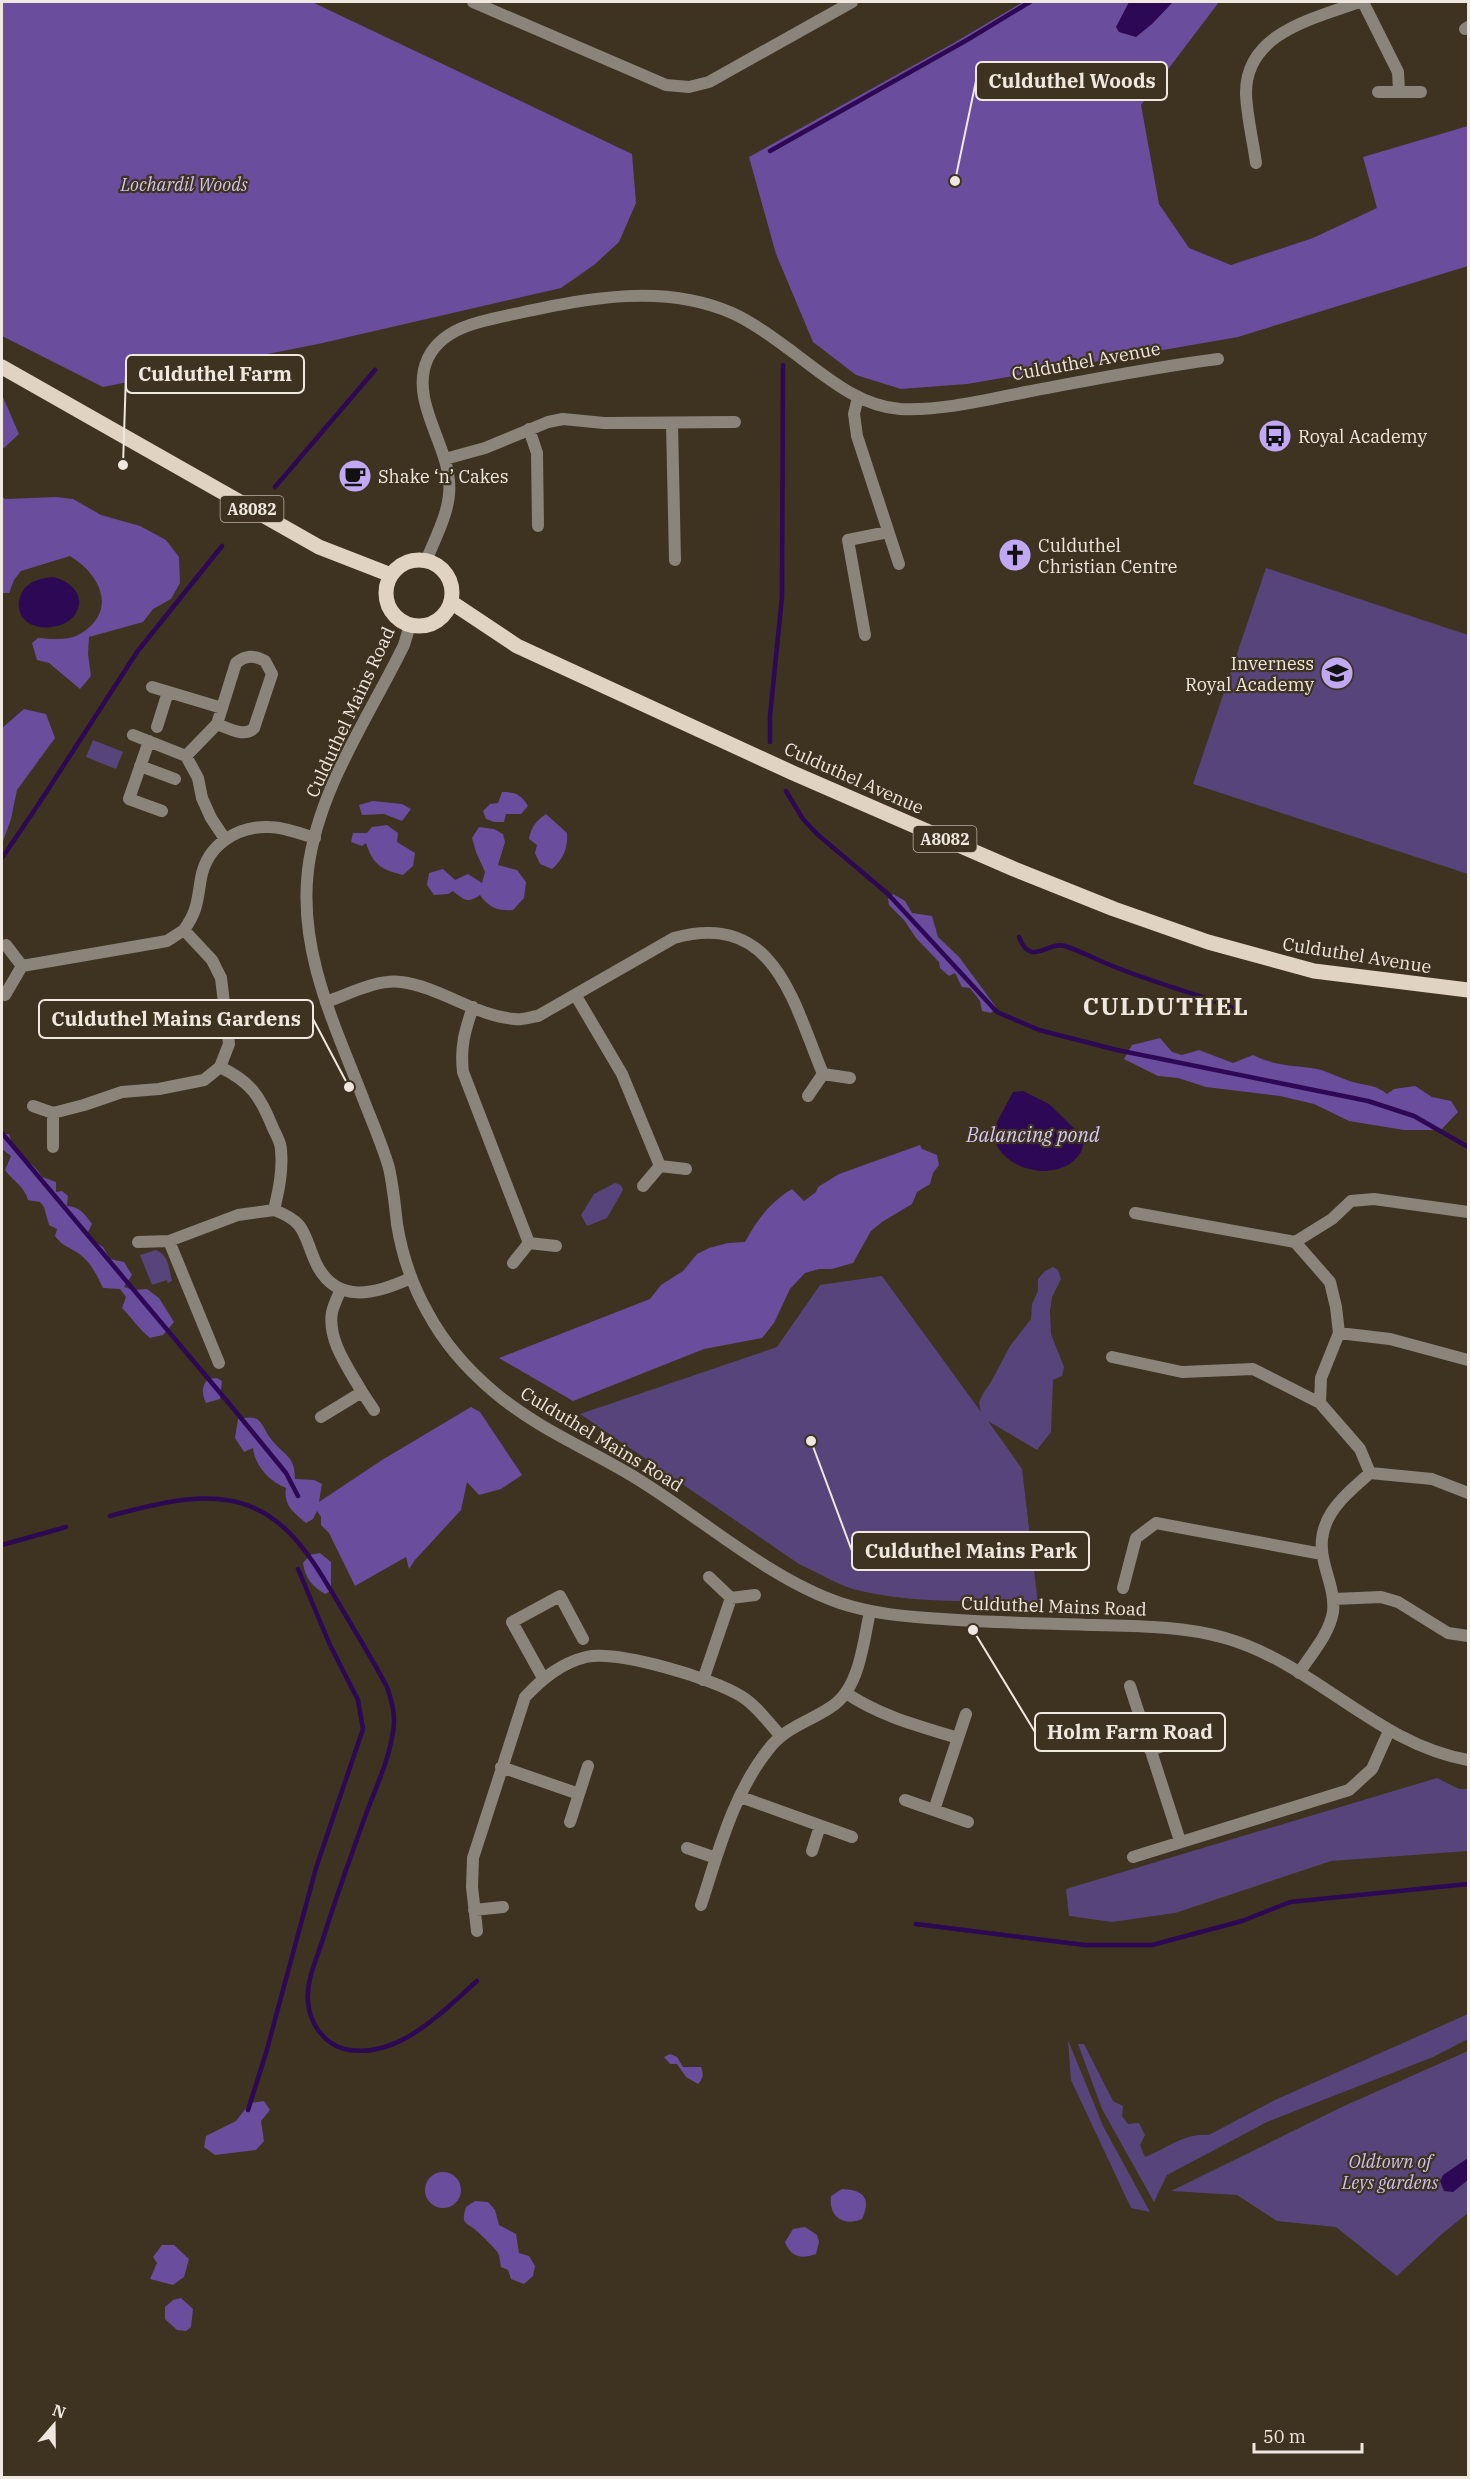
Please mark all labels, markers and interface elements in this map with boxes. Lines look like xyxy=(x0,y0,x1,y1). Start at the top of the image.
callout: Culduthel Woods xyxy=(976,62,1167,100)
text: Culduthel Woods xyxy=(988,67,1156,94)
park label: Lochardil Woods xyxy=(119,173,248,196)
street label: Culduthel Avenue xyxy=(1010,337,1162,385)
callout: Culduthel Farm xyxy=(126,355,304,393)
text: Culduthel Farm xyxy=(138,360,292,387)
bus stop icon: Royal Academy xyxy=(1257,418,1293,454)
place label: Royal Academy xyxy=(1298,425,1428,448)
cafe icon: Shake ‘n’ Cakes xyxy=(337,458,373,494)
place label: Shake ‘n’ Cakes xyxy=(378,465,509,488)
road number: A8082 xyxy=(220,496,284,522)
place label: Culduthel Christian Centre xyxy=(1038,534,1177,578)
church icon: Culduthel Christian Centre xyxy=(997,537,1033,573)
street label: Culduthel Mains Road xyxy=(300,623,400,801)
place label: Inverness Royal Academy xyxy=(1185,652,1314,696)
school or university icon: Inverness Royal Academy xyxy=(1319,655,1355,691)
street label: Culduthel Avenue xyxy=(781,737,927,819)
road number: A8082 xyxy=(914,826,976,852)
street label: Culduthel Avenue xyxy=(1281,932,1433,978)
district label: CULDUTHEL xyxy=(1083,990,1249,1022)
callout: Culduthel Mains Gardens xyxy=(39,1000,313,1038)
text: Culduthel Mains Gardens xyxy=(51,1005,301,1032)
water label: Balancing pond xyxy=(965,1121,1101,1148)
street label: Culduthel Mains Road xyxy=(516,1381,688,1497)
callout: Culduthel Mains Park xyxy=(852,1532,1089,1570)
text: Culduthel Mains Park xyxy=(865,1537,1078,1564)
street label: Culduthel Mains Road xyxy=(961,1591,1147,1621)
callout: Holm Farm Road xyxy=(1035,1713,1225,1751)
text: Holm Farm Road xyxy=(1047,1718,1213,1745)
park label: Oldtown of Leys gardens xyxy=(1341,2150,1439,2194)
north arrow xyxy=(24,2395,84,2455)
text: N xyxy=(50,2399,68,2422)
scale bar xyxy=(1254,2416,1362,2454)
text: 50 m xyxy=(1263,2425,1306,2448)

